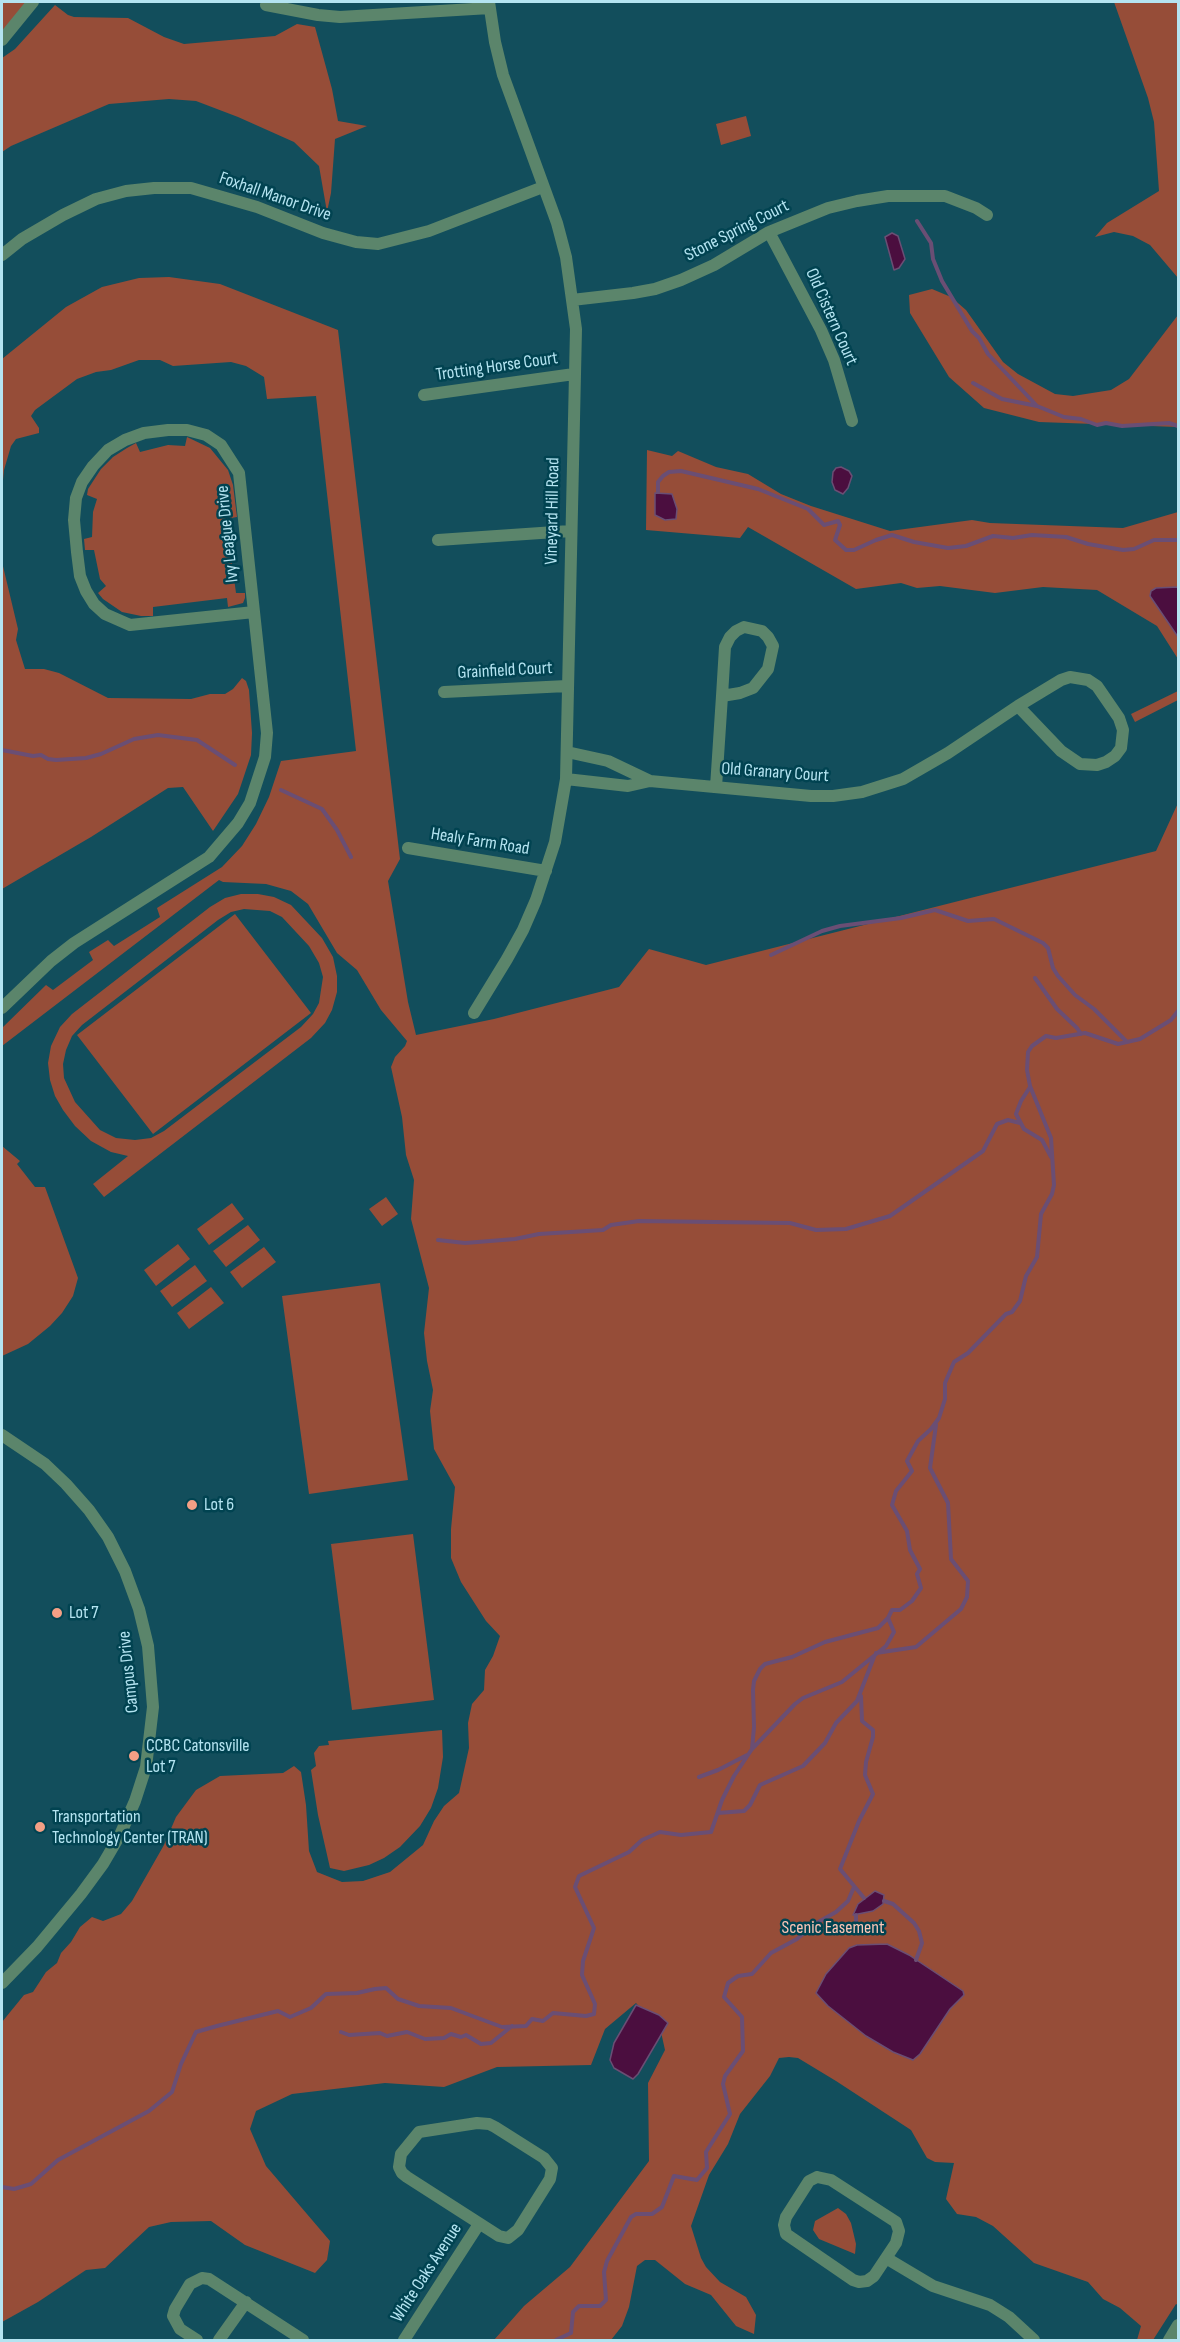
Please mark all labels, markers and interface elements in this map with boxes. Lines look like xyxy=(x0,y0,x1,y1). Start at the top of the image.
street label: Foxhall Manor Drive xyxy=(216,168,334,226)
street label: Stone Spring Court xyxy=(681,195,793,267)
street label: Old Cistern Court xyxy=(800,265,862,369)
street label: Trotting Horse Court xyxy=(435,348,559,386)
street label: Vineyard Hill Road xyxy=(541,457,565,565)
street label: Ivy League Drive xyxy=(212,485,244,583)
street label: Grainfield Court xyxy=(457,658,553,684)
street label: Old Granary Court xyxy=(721,758,829,788)
street label: Healy Farm Road xyxy=(429,824,531,860)
place label: Lot 6 xyxy=(204,1494,234,1516)
marker: Lot 6 xyxy=(185,1498,199,1512)
place label: Lot 7 xyxy=(69,1602,98,1624)
marker: Lot 7 xyxy=(50,1606,64,1620)
street label: Campus Drive xyxy=(114,1630,144,1714)
place label: CCBC Catonsville Lot 7 xyxy=(146,1735,249,1778)
marker: CCBC Catonsville Lot 7 xyxy=(127,1749,141,1763)
place label: Transportation Technology Center (TRAN) xyxy=(52,1806,208,1848)
marker: Transportation Technology Center (TRAN) xyxy=(33,1820,47,1834)
park label: Scenic Easement xyxy=(781,1917,885,1939)
street label: White Oaks Avenue xyxy=(387,2219,467,2327)

